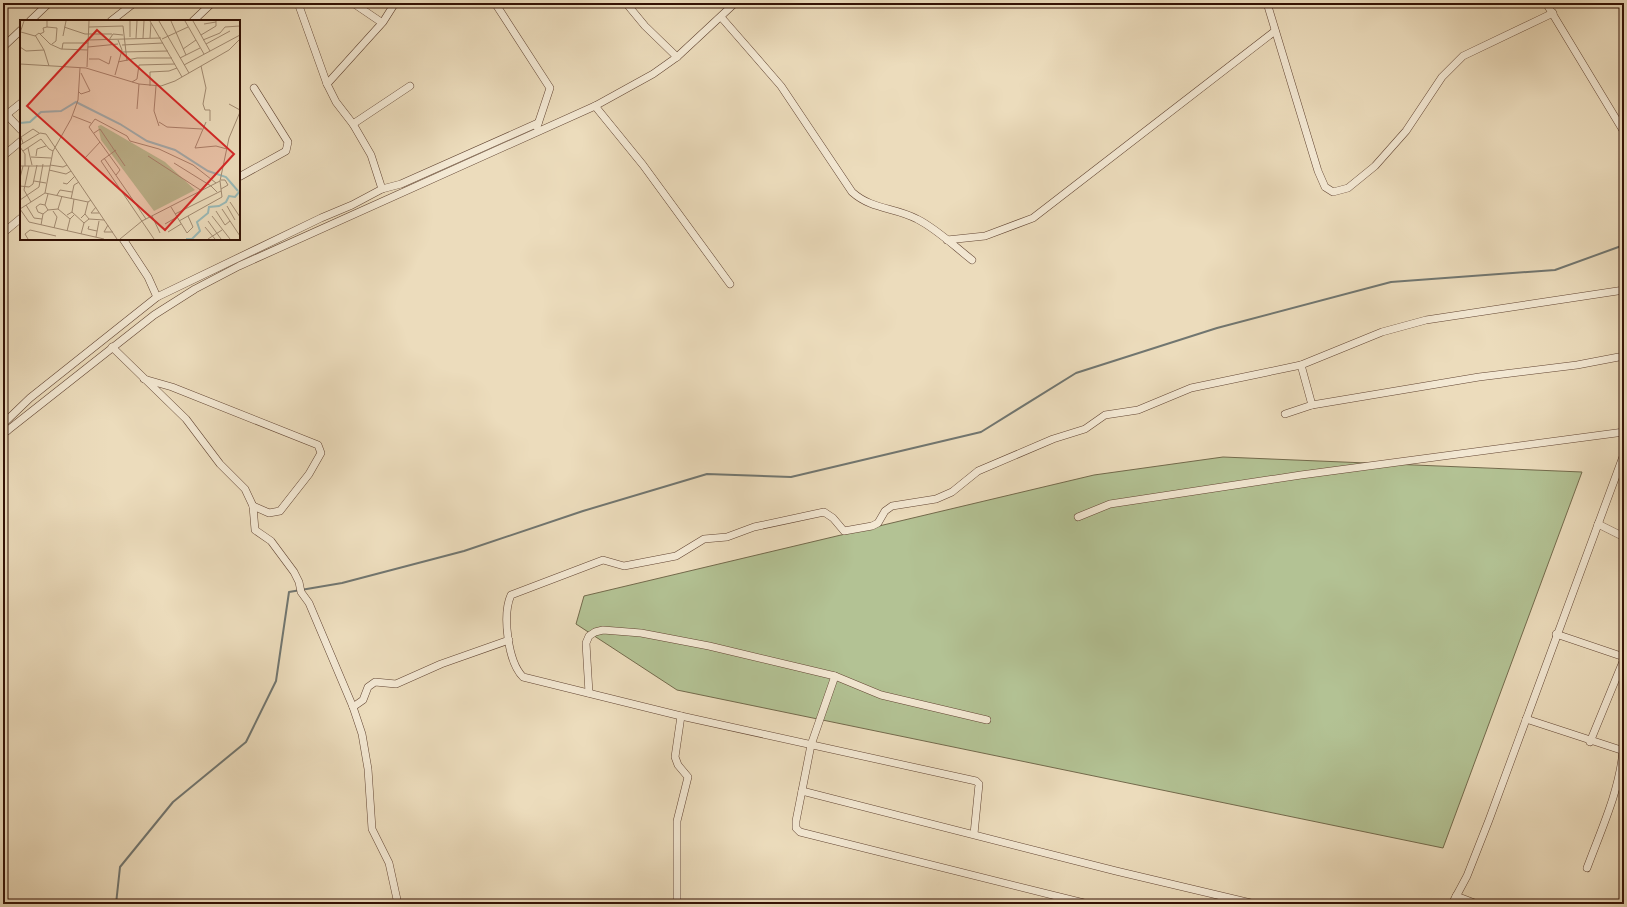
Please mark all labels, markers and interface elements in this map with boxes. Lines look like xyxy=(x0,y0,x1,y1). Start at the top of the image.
inset map xyxy=(20,20,240,240)

